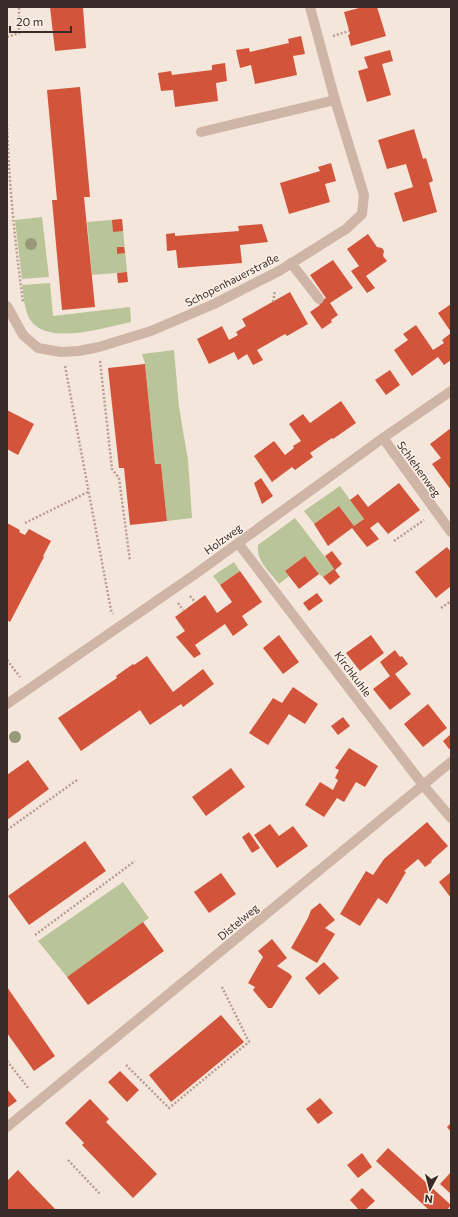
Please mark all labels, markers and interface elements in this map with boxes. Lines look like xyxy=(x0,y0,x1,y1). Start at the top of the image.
scale bar xyxy=(10,8,71,34)
text: 20 m xyxy=(16,14,43,28)
street label: Schopenhauerstraße xyxy=(183,250,281,309)
street label: Schlehenweg xyxy=(395,438,444,499)
street label: Holzweg xyxy=(201,521,244,557)
street label: Kirchkuhle xyxy=(332,649,375,699)
street label: Distelweg xyxy=(215,901,261,942)
north arrow xyxy=(410,1169,450,1209)
text: N xyxy=(424,1192,434,1206)

